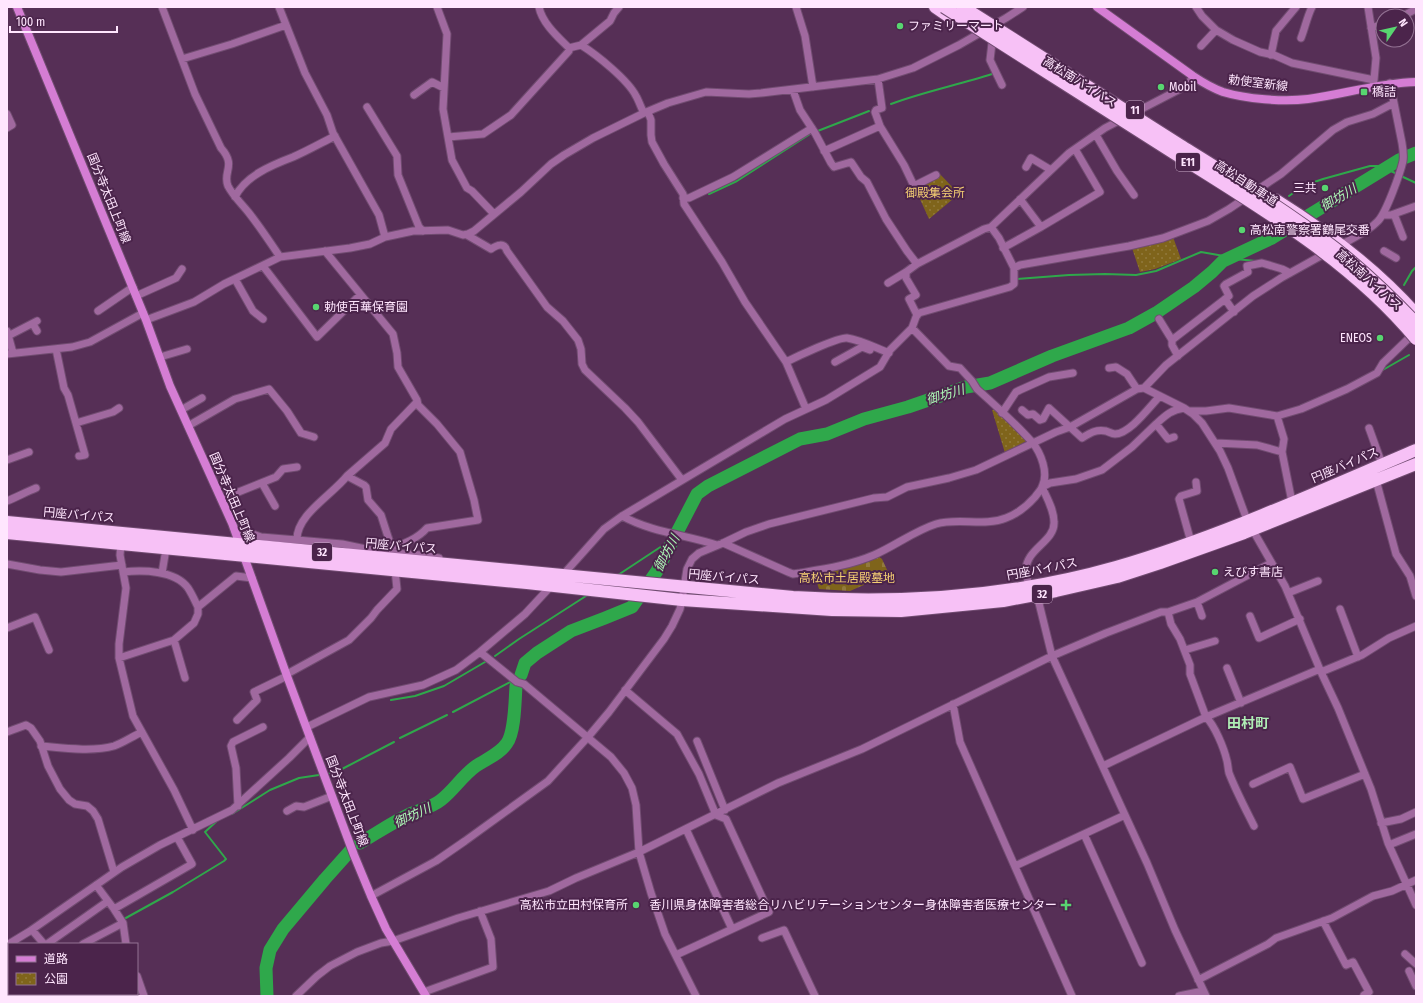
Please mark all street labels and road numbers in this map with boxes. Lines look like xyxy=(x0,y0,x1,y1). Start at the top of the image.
street label: 高松南バイパス xyxy=(1041,54,1119,110)
street label: 勅使室新線 xyxy=(1227,72,1289,94)
road number: 11 xyxy=(1126,101,1144,119)
street label: 国分寺太田上町線 xyxy=(85,151,133,245)
road number: E11 xyxy=(1176,153,1200,171)
street label: 高松自動車道 xyxy=(1212,158,1280,208)
street label: 高松南バイパス xyxy=(1333,247,1405,313)
street label: 円座バイパス xyxy=(1309,445,1381,485)
street label: 国分寺太田上町線 xyxy=(207,450,257,544)
street label: 円座バイパス xyxy=(43,505,115,525)
street label: 円座バイパス xyxy=(365,536,437,556)
road number: 32 xyxy=(312,543,332,561)
street label: 円座バイパス xyxy=(1005,555,1079,583)
street label: 円座バイパス xyxy=(688,567,760,587)
road number: 32 xyxy=(1032,585,1052,603)
street label: 国分寺太田上町線 xyxy=(323,754,371,848)

